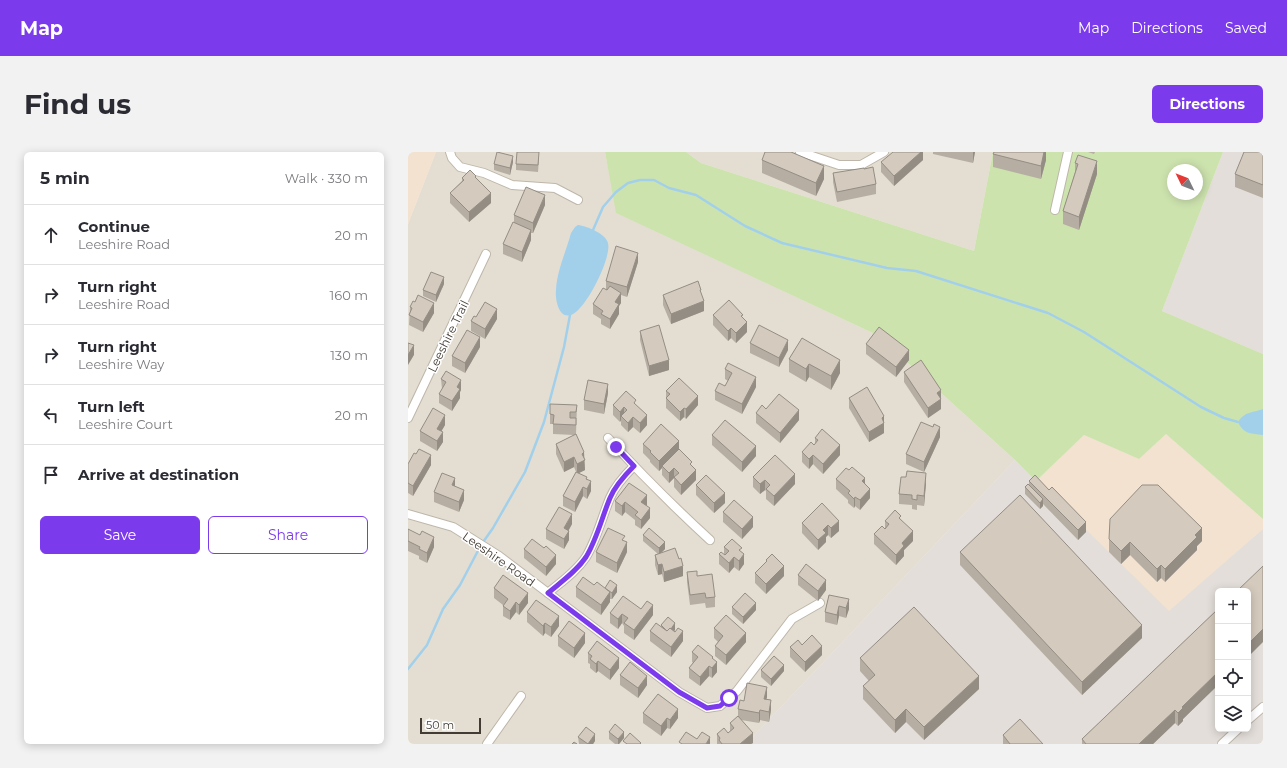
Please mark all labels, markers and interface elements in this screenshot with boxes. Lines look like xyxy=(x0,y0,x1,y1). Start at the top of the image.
text: Map xyxy=(20,17,63,40)
text: Map xyxy=(1078,19,1109,37)
text: Directions xyxy=(1131,19,1203,37)
text: Saved xyxy=(1225,19,1267,37)
button: Directions xyxy=(1152,85,1263,123)
text: Find us xyxy=(24,87,131,121)
north arrow xyxy=(1167,164,1203,200)
text: 5 min xyxy=(40,168,90,188)
text: Walk · 330 m xyxy=(285,170,368,186)
text: Continue xyxy=(78,217,150,236)
icon: ahead xyxy=(40,224,62,246)
text: 20 m xyxy=(335,227,368,243)
text: Leeshire Road xyxy=(78,236,170,252)
text: Turn right xyxy=(78,277,157,296)
icon: right xyxy=(40,284,62,306)
text: 160 m xyxy=(330,287,368,303)
text: Leeshire Road xyxy=(78,296,170,312)
street label: Leeshire Trail xyxy=(424,298,472,374)
text: Turn right xyxy=(78,337,157,356)
icon: right xyxy=(40,344,62,366)
text: 130 m xyxy=(330,347,368,363)
text: Leeshire Way xyxy=(78,356,164,372)
text: Turn left xyxy=(78,397,145,416)
icon: left xyxy=(40,404,62,426)
text: 20 m xyxy=(335,407,368,423)
text: Leeshire Court xyxy=(78,416,173,432)
route end xyxy=(607,438,625,456)
icon: arrive xyxy=(40,464,62,486)
text: Arrive at destination xyxy=(78,465,239,484)
button: Save xyxy=(40,516,200,554)
button: Share xyxy=(208,516,368,554)
street label: Leeshire Road xyxy=(460,528,538,590)
map controls xyxy=(1215,588,1251,732)
button: + xyxy=(1215,588,1251,624)
button: − xyxy=(1215,624,1251,660)
button: locate xyxy=(1215,660,1251,696)
route start xyxy=(720,689,738,707)
button: layers xyxy=(1215,696,1251,732)
scale bar xyxy=(420,716,481,735)
text: 50 m xyxy=(426,718,454,732)

